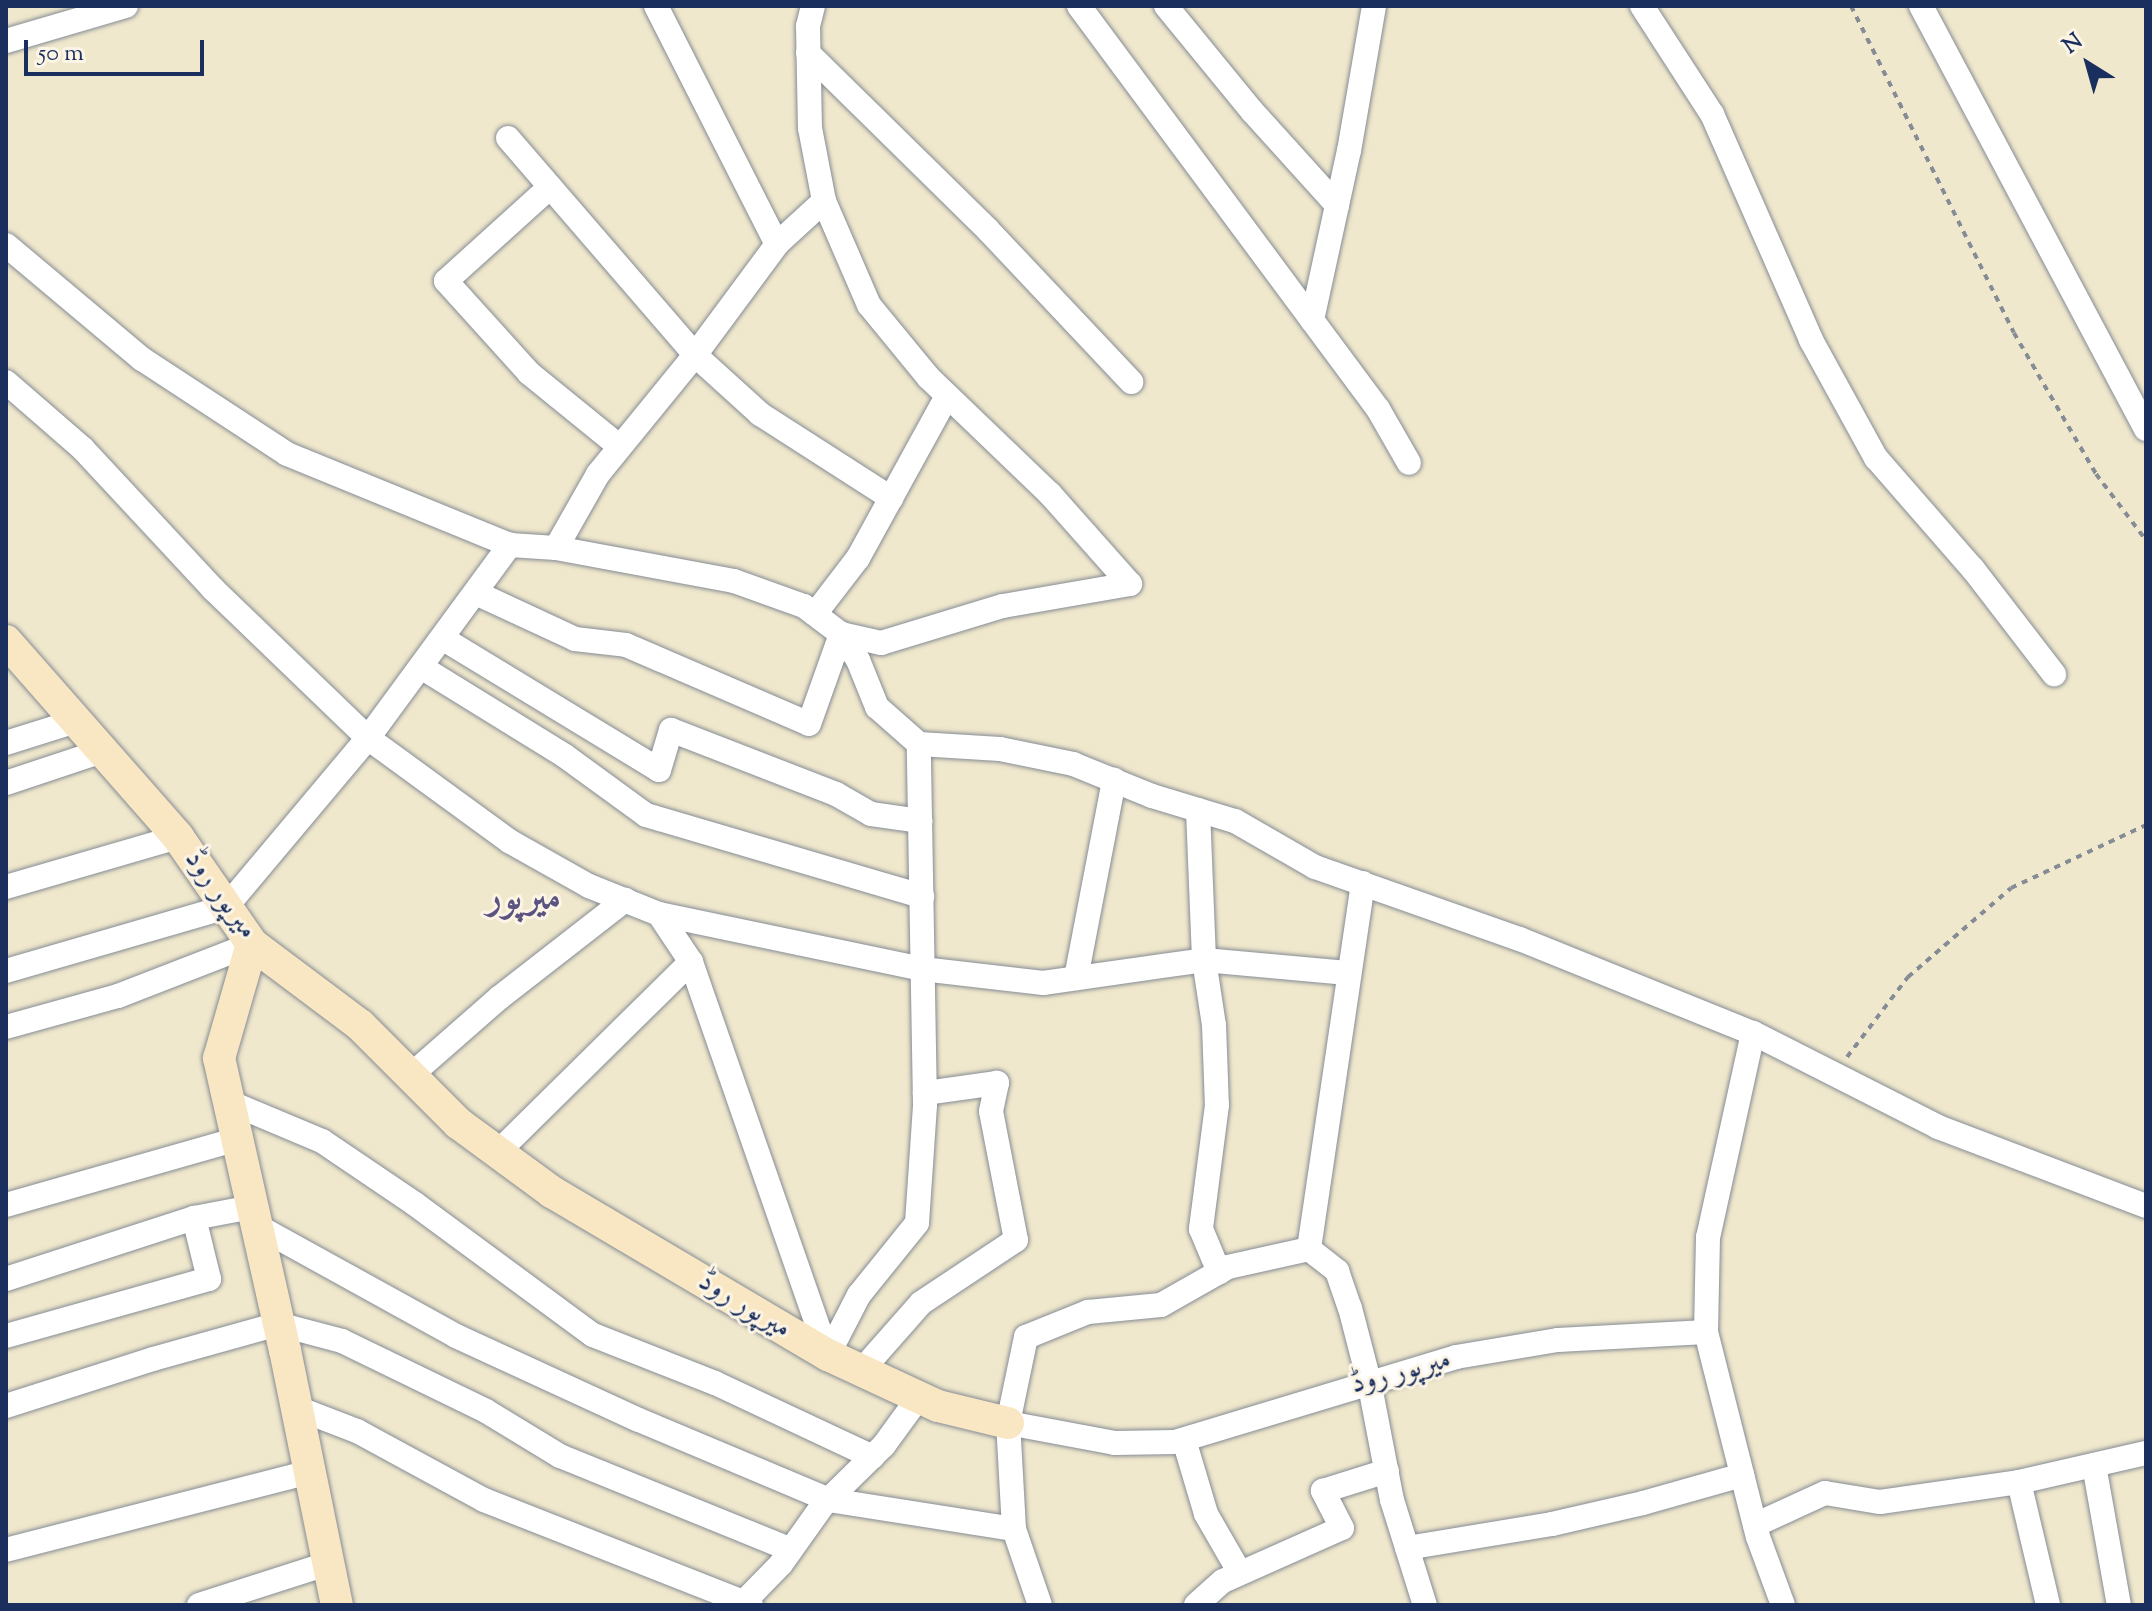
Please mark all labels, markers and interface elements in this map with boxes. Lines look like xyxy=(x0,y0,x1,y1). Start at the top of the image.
scale bar xyxy=(28,24,208,74)
north arrow xyxy=(2048,24,2128,104)
text: N xyxy=(2057,27,2090,63)
text: 50 m xyxy=(38,37,84,71)
street label: میرپور روڈ xyxy=(175,843,265,947)
district label: میرپور xyxy=(487,877,561,923)
street label: میرپور روڈ xyxy=(691,1264,797,1348)
street label: میرپور روڈ xyxy=(1347,1342,1455,1404)

